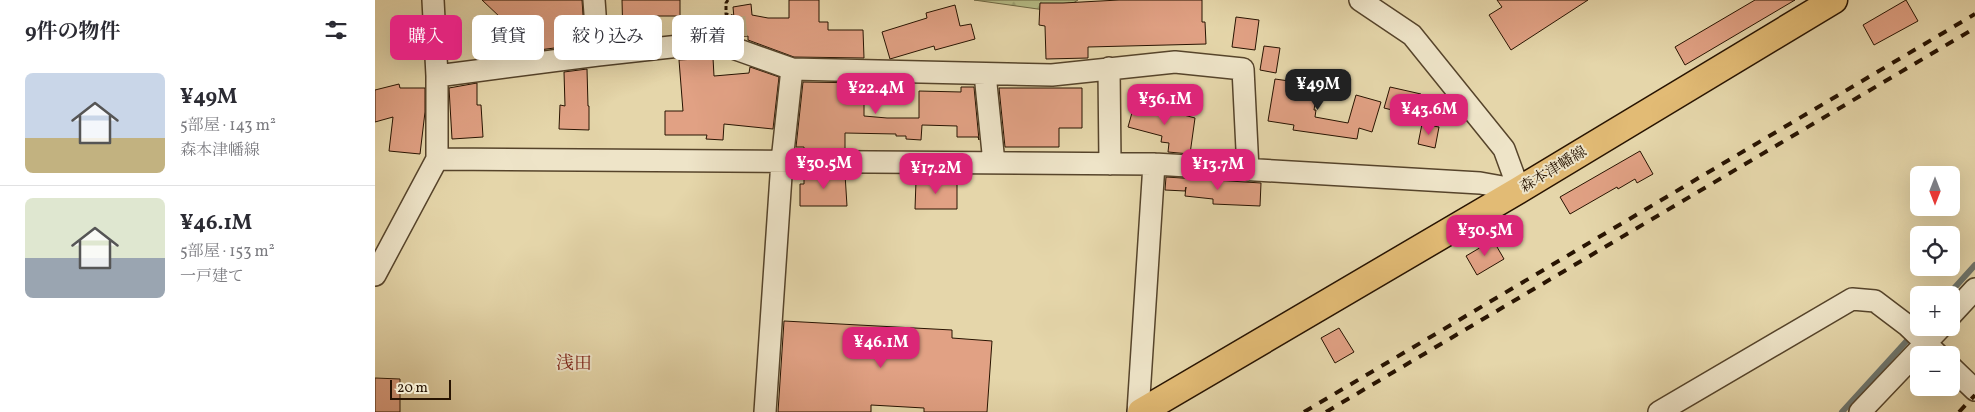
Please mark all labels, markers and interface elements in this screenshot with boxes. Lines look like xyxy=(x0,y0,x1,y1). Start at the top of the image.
chip: 購入 xyxy=(390,15,462,60)
chip: 賃貸 xyxy=(472,15,544,60)
chip: 絞り込み xyxy=(554,15,662,60)
chip: 新着 xyxy=(672,15,744,60)
icon: filters xyxy=(322,16,350,44)
text: 9件の物件 xyxy=(25,18,121,47)
pin: ¥49M xyxy=(1288,68,1348,111)
pin: ¥22.4M xyxy=(835,72,917,115)
text: ¥49M xyxy=(1296,74,1340,96)
text: ¥22.4M xyxy=(848,78,904,100)
text: ¥49M xyxy=(180,83,237,112)
pin: ¥36.1M xyxy=(1124,84,1206,126)
text: ¥36.1M xyxy=(1138,89,1192,111)
icon: home xyxy=(65,93,125,153)
pin: ¥43.6M xyxy=(1388,94,1470,136)
text: ¥43.6M xyxy=(1401,99,1457,121)
text: 5部屋 · 143 m² xyxy=(180,115,276,137)
text: 森本津幡線 xyxy=(180,140,260,162)
street label: 森本津幡線 xyxy=(1516,142,1591,199)
pin: ¥30.5M xyxy=(783,148,865,190)
pin: ¥13.7M xyxy=(1177,148,1259,191)
pin: ¥17.2M xyxy=(895,152,977,195)
text: ¥30.5M xyxy=(796,153,852,175)
text: ¥13.7M xyxy=(1192,154,1244,176)
text: ¥17.2M xyxy=(911,158,961,180)
north arrow xyxy=(1910,166,1960,216)
map controls xyxy=(1910,166,1960,396)
text: ¥46.1M xyxy=(180,209,252,238)
pin: ¥30.5M xyxy=(1444,214,1526,257)
icon: home xyxy=(65,218,125,278)
text: ¥30.5M xyxy=(1457,220,1513,242)
button: locate xyxy=(1910,226,1960,276)
text: 5部屋 · 153 m² xyxy=(180,241,275,263)
text: 一戸建て xyxy=(180,266,244,288)
button: + xyxy=(1910,286,1960,336)
pin: ¥46.1M xyxy=(840,326,922,369)
text: ¥46.1M xyxy=(854,332,908,354)
button: − xyxy=(1910,346,1960,396)
district label: 浅田 xyxy=(556,352,592,377)
scale bar xyxy=(390,377,451,400)
text: 20 m xyxy=(397,379,428,398)

